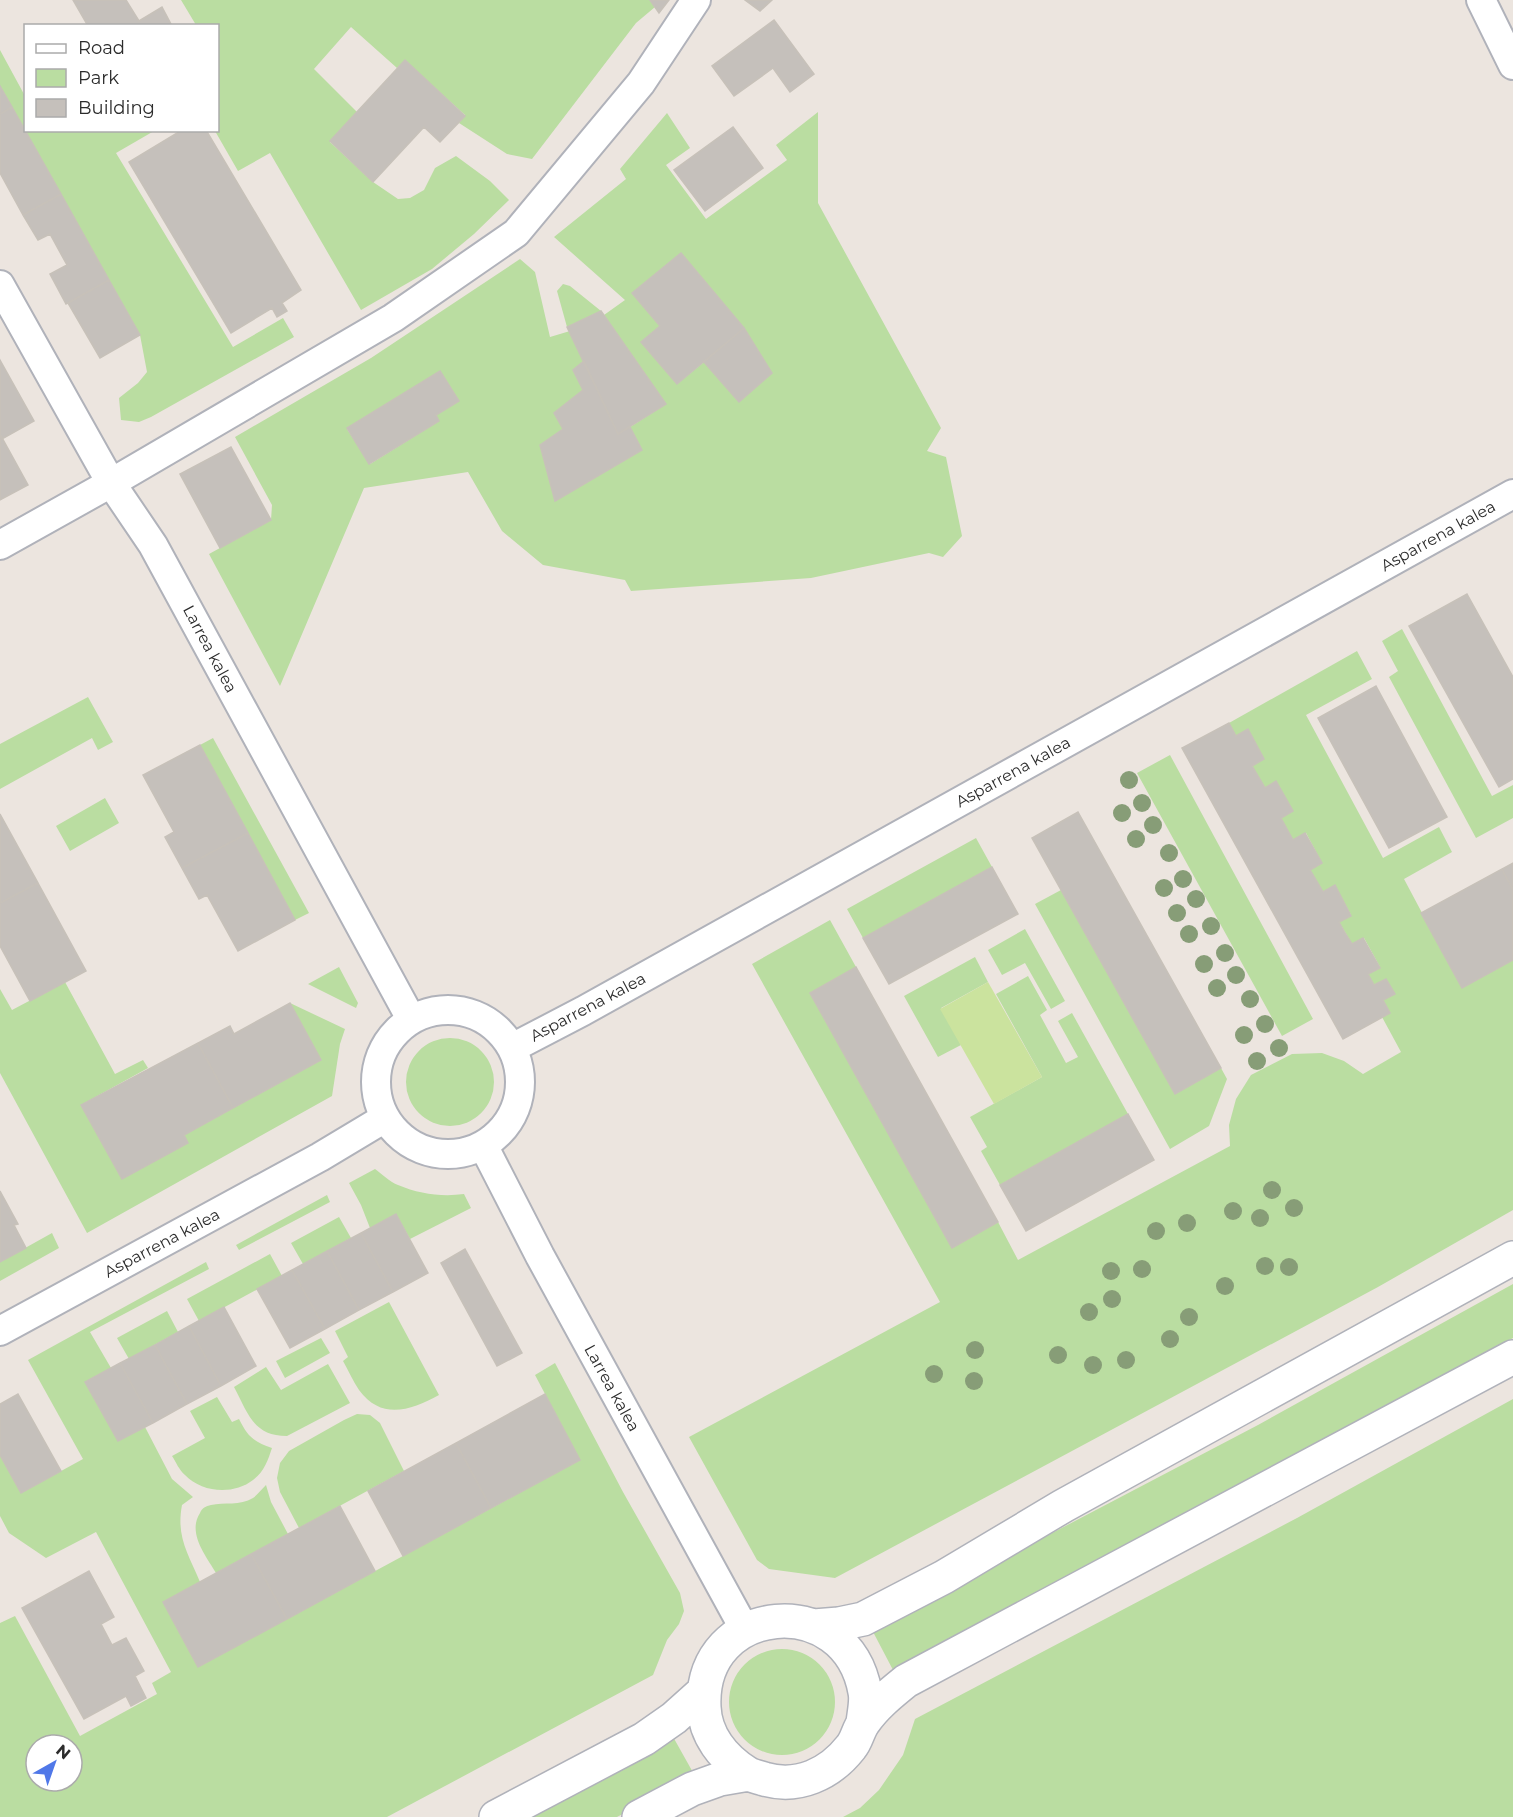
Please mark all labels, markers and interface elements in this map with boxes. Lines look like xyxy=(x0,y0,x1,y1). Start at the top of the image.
legend xyxy=(24,24,219,132)
text: Road xyxy=(78,37,125,59)
text: Park xyxy=(78,67,119,89)
text: Building xyxy=(78,97,155,119)
street label: Asparrena kalea xyxy=(1377,497,1499,575)
street label: Larrea kalea xyxy=(179,602,241,696)
street label: Asparrena kalea xyxy=(952,733,1074,811)
street label: Asparrena kalea xyxy=(527,969,649,1045)
street label: Asparrena kalea xyxy=(101,1205,223,1281)
street label: Larrea kalea xyxy=(580,1341,644,1435)
north arrow xyxy=(24,1733,84,1793)
text: N xyxy=(52,1740,74,1763)

